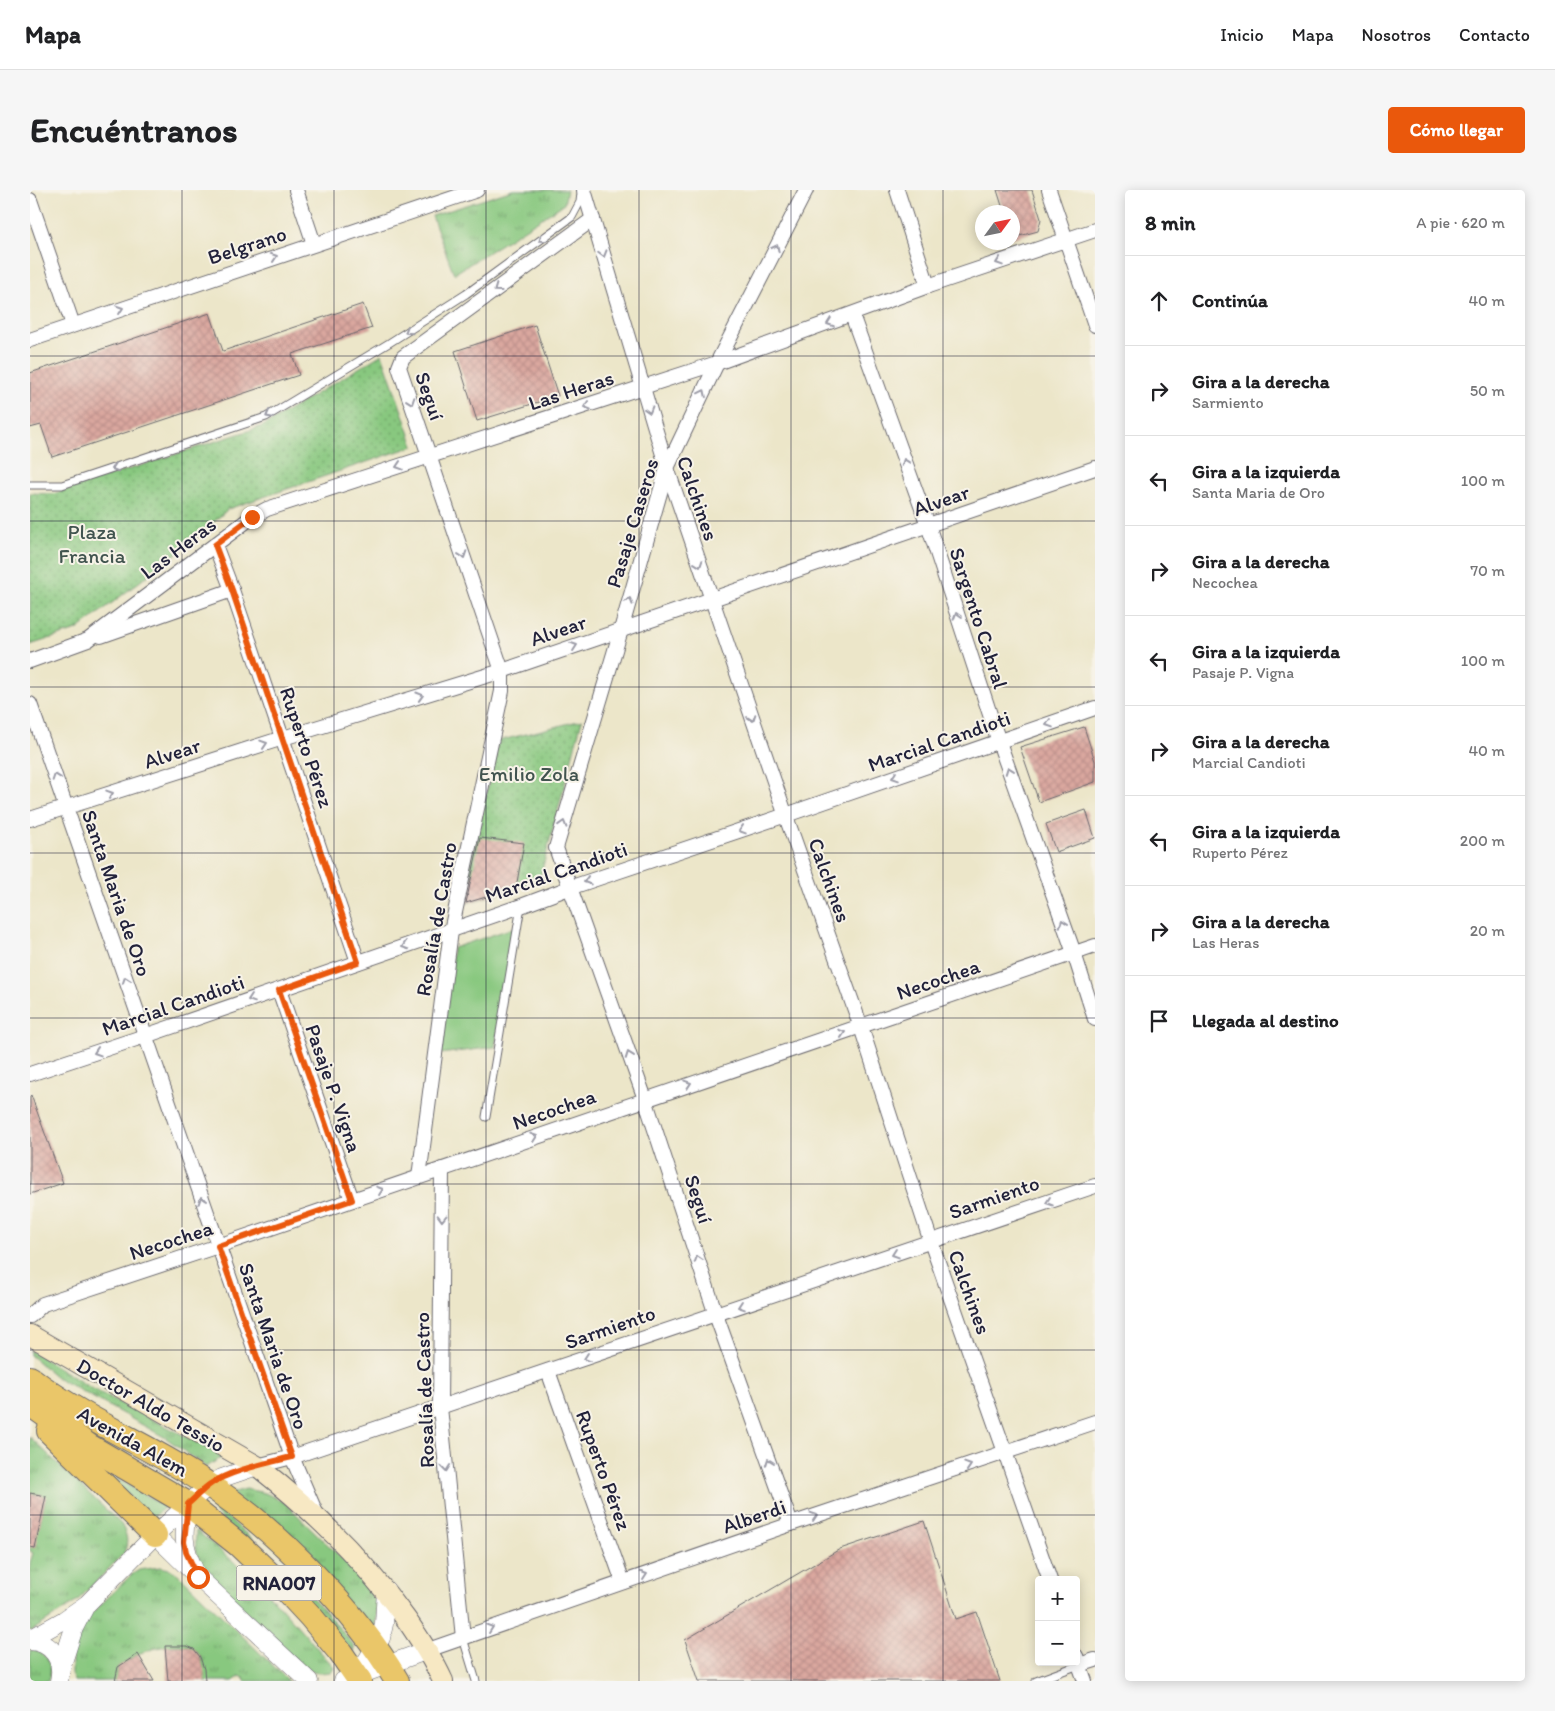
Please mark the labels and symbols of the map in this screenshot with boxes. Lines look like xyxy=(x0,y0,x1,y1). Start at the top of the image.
north arrow xyxy=(975,205,1020,250)
street label: Belgrano xyxy=(204,221,290,269)
one-way arrow xyxy=(538,233,548,242)
one-way arrow xyxy=(770,244,780,253)
one-way arrow xyxy=(597,249,607,257)
one-way arrow xyxy=(269,253,277,263)
one-way arrow xyxy=(995,256,1004,266)
one-way arrow xyxy=(493,283,503,292)
one-way arrow xyxy=(115,305,123,315)
one-way arrow xyxy=(826,317,834,327)
one-way arrow xyxy=(405,325,414,334)
street label: Las Heras xyxy=(525,364,617,416)
street label: Seguí xyxy=(410,369,450,424)
one-way arrow xyxy=(697,389,707,398)
one-way arrow xyxy=(405,396,415,405)
one-way arrow xyxy=(584,400,592,410)
one-way arrow xyxy=(643,405,653,413)
one-way arrow xyxy=(265,409,274,419)
street label: Calchines xyxy=(672,452,724,544)
street label: Pasaje Caseros xyxy=(600,455,664,591)
one-way arrow xyxy=(901,459,911,467)
one-way arrow xyxy=(396,461,404,471)
one-way arrow xyxy=(112,462,120,472)
street label: Alvear xyxy=(910,479,973,521)
route end xyxy=(241,506,264,529)
street label: Las Heras xyxy=(135,511,221,585)
park label: Plaza Francia xyxy=(58,519,126,568)
street label: Sargento Cabral xyxy=(944,544,1014,692)
one-way arrow xyxy=(457,550,467,558)
one-way arrow xyxy=(694,559,704,568)
one-way arrow xyxy=(623,597,634,606)
street label: Alvear xyxy=(527,609,590,651)
one-way arrow xyxy=(953,612,963,621)
one-way arrow xyxy=(570,642,578,652)
street label: Ruperto Pérez xyxy=(275,683,339,811)
one-way arrow xyxy=(415,692,423,702)
street label: Marcial Candioti xyxy=(864,705,1014,777)
one-way arrow xyxy=(746,713,756,721)
one-way arrow xyxy=(1045,718,1054,728)
street label: Alvear xyxy=(141,732,204,774)
one-way arrow xyxy=(260,740,268,750)
park label: Emilio Zola xyxy=(479,761,579,786)
one-way arrow xyxy=(1005,766,1015,775)
one-way arrow xyxy=(892,771,900,781)
one-way arrow xyxy=(52,773,62,782)
one-way arrow xyxy=(105,790,113,800)
street label: Santa Maria de Oro xyxy=(77,806,157,980)
one-way arrow xyxy=(558,821,568,829)
one-way arrow xyxy=(738,824,746,834)
street label: Calchines xyxy=(803,834,857,926)
street label: Marcial Candioti xyxy=(481,836,631,908)
street label: Rosalía de Castro xyxy=(410,840,462,998)
one-way arrow xyxy=(584,876,592,886)
one-way arrow xyxy=(1059,920,1069,928)
one-way arrow xyxy=(401,941,409,951)
street label: Necochea xyxy=(893,953,983,1005)
street label: Marcial Candioti xyxy=(98,969,248,1041)
one-way arrow xyxy=(122,977,132,985)
one-way arrow xyxy=(247,994,256,1004)
street label: Pasaje P. Vigna xyxy=(300,1021,368,1155)
one-way arrow xyxy=(837,1029,846,1039)
one-way arrow xyxy=(93,1046,102,1056)
one-way arrow xyxy=(625,1051,635,1060)
one-way arrow xyxy=(683,1080,691,1090)
street label: Necochea xyxy=(509,1083,599,1135)
one-way arrow xyxy=(529,1133,538,1143)
street label: Sarmiento xyxy=(945,1170,1043,1224)
street label: Seguí xyxy=(679,1172,719,1227)
one-way arrow xyxy=(376,1186,384,1196)
one-way arrow xyxy=(198,1196,208,1205)
one-way arrow xyxy=(1045,1196,1054,1206)
one-way arrow xyxy=(437,1214,447,1222)
street label: Necochea xyxy=(126,1215,216,1265)
street label: Calchines xyxy=(943,1246,997,1338)
one-way arrow xyxy=(891,1249,900,1259)
one-way arrow xyxy=(694,1255,704,1263)
street label: Santa Maria de Oro xyxy=(234,1259,314,1433)
street label: Sarmiento xyxy=(561,1300,659,1354)
one-way arrow xyxy=(737,1300,746,1310)
street label: Rosalía de Castro xyxy=(409,1312,439,1468)
one-way arrow xyxy=(583,1352,592,1362)
street label: Doctor Aldo Tessio xyxy=(73,1353,229,1457)
street label: Avenida Alem xyxy=(73,1400,193,1482)
street label: Ruperto Pérez xyxy=(571,1407,637,1534)
one-way arrow xyxy=(765,1458,775,1466)
one-way arrow xyxy=(964,1461,972,1471)
one-way arrow xyxy=(440,1464,451,1472)
street label: Alberdi xyxy=(719,1493,789,1539)
one-way arrow xyxy=(809,1512,818,1522)
route start xyxy=(187,1566,210,1589)
road number: RNA007 xyxy=(236,1566,322,1600)
one-way arrow xyxy=(639,1571,647,1581)
one-way arrow xyxy=(485,1624,494,1634)

